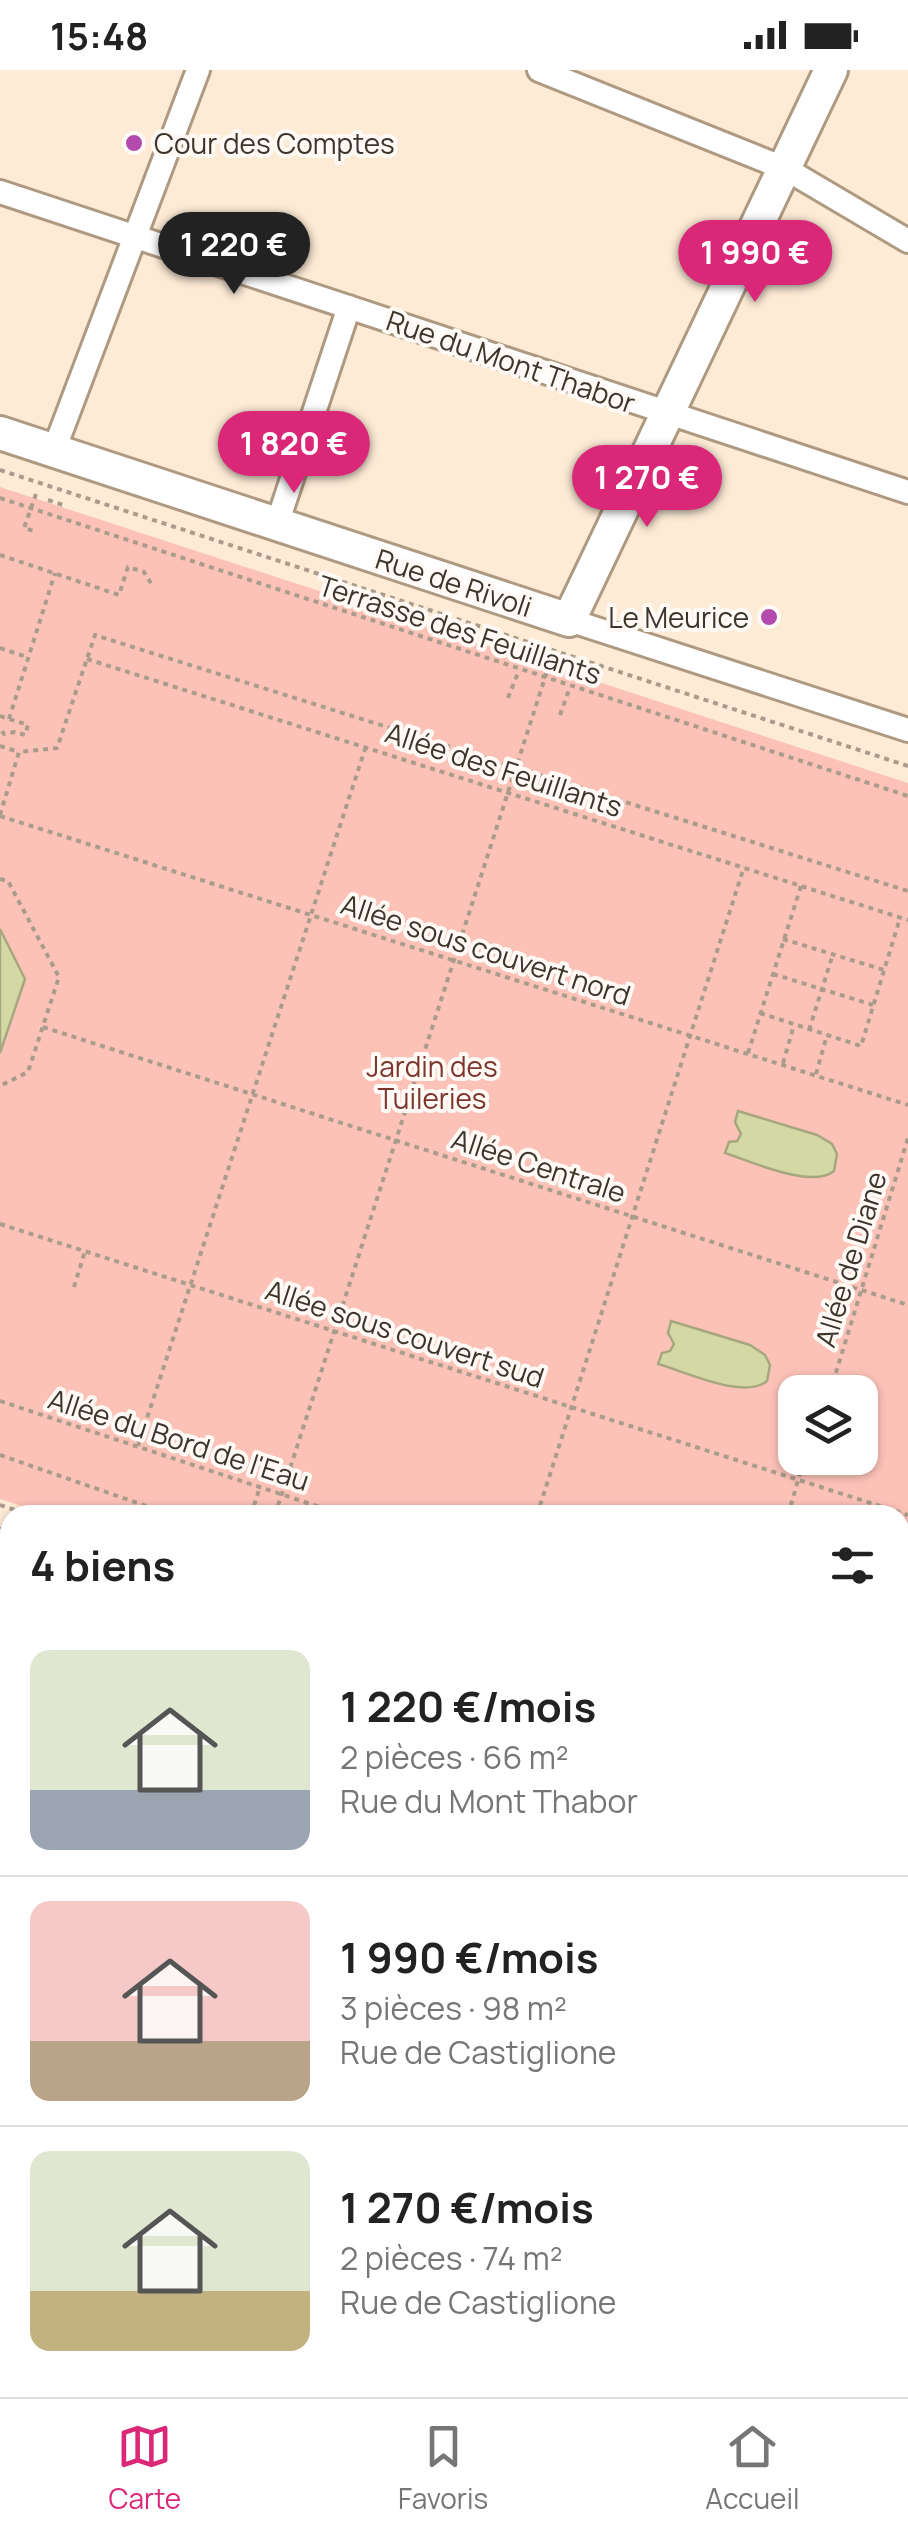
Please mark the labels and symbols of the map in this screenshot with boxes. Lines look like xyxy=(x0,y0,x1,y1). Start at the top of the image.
place label: Cour des Comptes xyxy=(154,124,395,162)
marker: Cour des Comptes xyxy=(123,132,145,154)
pin: 1 220 € xyxy=(142,212,326,297)
pin: 1 990 € xyxy=(663,220,847,305)
street label: Rue du Mont Thabor xyxy=(382,301,640,421)
pin: 1 820 € xyxy=(202,411,386,496)
pin: 1 270 € xyxy=(555,445,739,530)
street label: Rue de Rivoli xyxy=(371,539,537,625)
street label: Terrasse des Feuillants xyxy=(314,565,606,693)
place label: Le Meurice xyxy=(608,598,749,636)
marker: Le Meurice xyxy=(758,606,780,628)
street label: Allée des Feuillants xyxy=(381,713,627,825)
street label: Allée sous couvert nord xyxy=(336,884,636,1014)
park label: Jardin des Tuileries xyxy=(366,1047,498,1117)
street label: Allée Centrale xyxy=(447,1119,631,1211)
street label: Allée de Diane xyxy=(805,1167,895,1351)
street label: Allée sous couvert sud xyxy=(261,1270,549,1396)
street label: Allée du Bord de l'Eau xyxy=(44,1379,314,1499)

